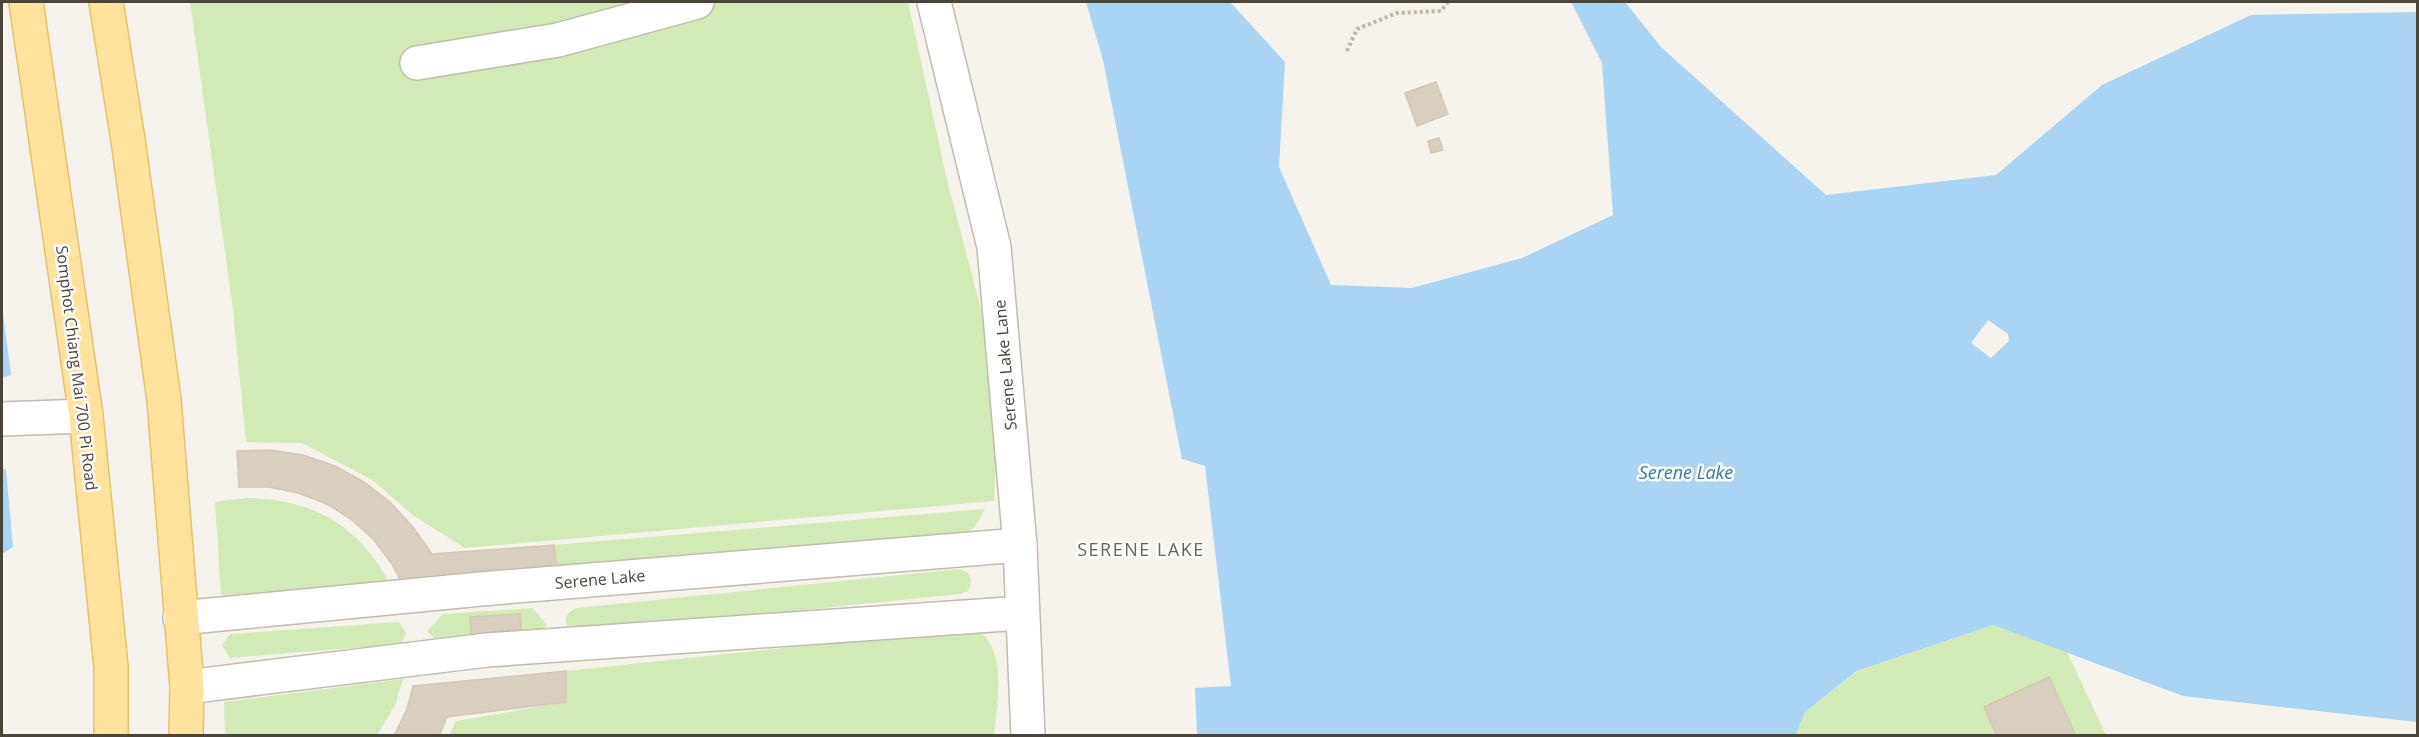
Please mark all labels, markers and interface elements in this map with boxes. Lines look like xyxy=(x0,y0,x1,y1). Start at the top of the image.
street label: Somphot Chiang Mai 700 Pi Road xyxy=(51,244,103,492)
street label: Serene Lake Lane xyxy=(988,299,1022,431)
water label: Serene Lake xyxy=(1639,460,1733,484)
district label: SERENE LAKE xyxy=(1077,537,1205,561)
street label: Serene Lake xyxy=(554,564,646,594)

